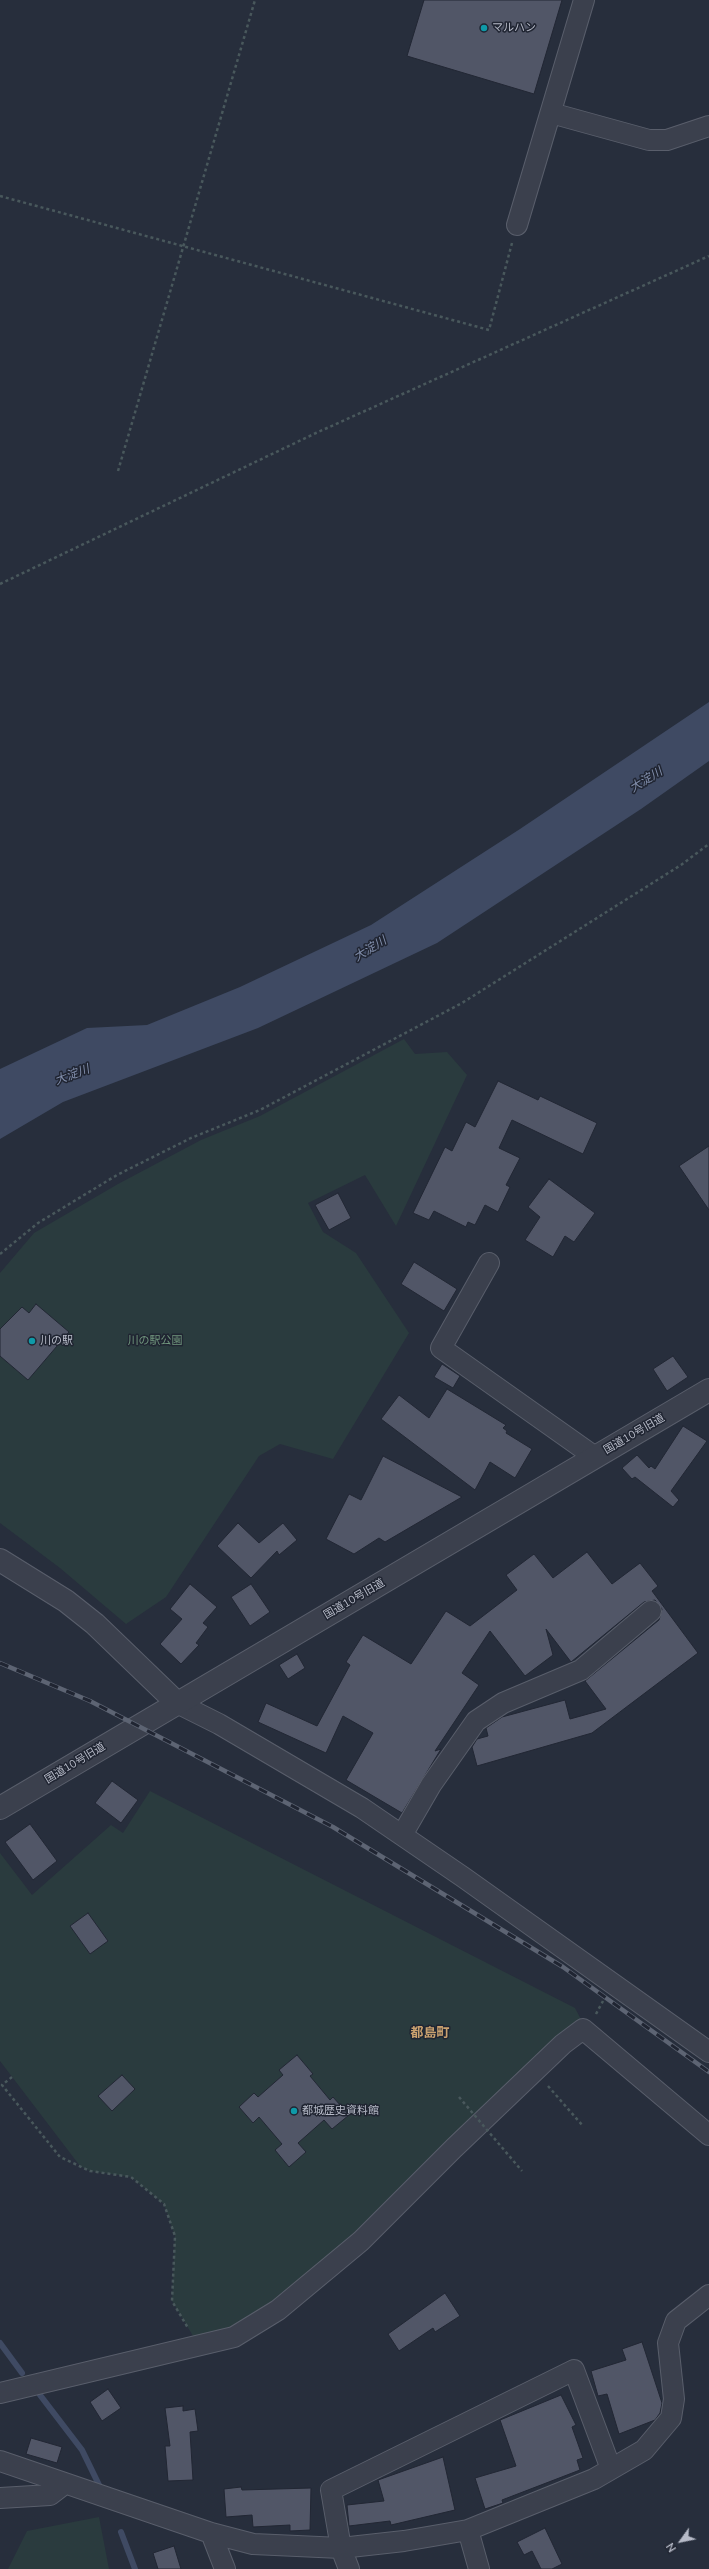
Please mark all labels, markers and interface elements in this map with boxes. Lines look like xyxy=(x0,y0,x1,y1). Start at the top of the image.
place label: マルハン xyxy=(492,21,536,35)
marker: マルハン xyxy=(479,23,489,33)
water label: 大淀川 xyxy=(627,764,665,796)
water label: 大淀川 xyxy=(351,933,389,965)
water label: 大淀川 xyxy=(53,1062,91,1088)
place label: 川の駅 xyxy=(40,1334,73,1348)
park label: 川の駅公園 xyxy=(128,1334,182,1348)
marker: 川の駅 xyxy=(27,1336,37,1346)
street label: 国道10号旧道 xyxy=(601,1411,667,1457)
street label: 国道10号旧道 xyxy=(321,1576,387,1622)
street label: 国道10号旧道 xyxy=(42,1740,108,1786)
district label: 都島町 xyxy=(411,2025,449,2041)
place label: 都城歴史資料館 xyxy=(302,2104,379,2118)
marker: 都城歴史資料館 xyxy=(289,2106,299,2116)
north arrow xyxy=(661,2521,701,2561)
text: N xyxy=(663,2540,679,2555)

